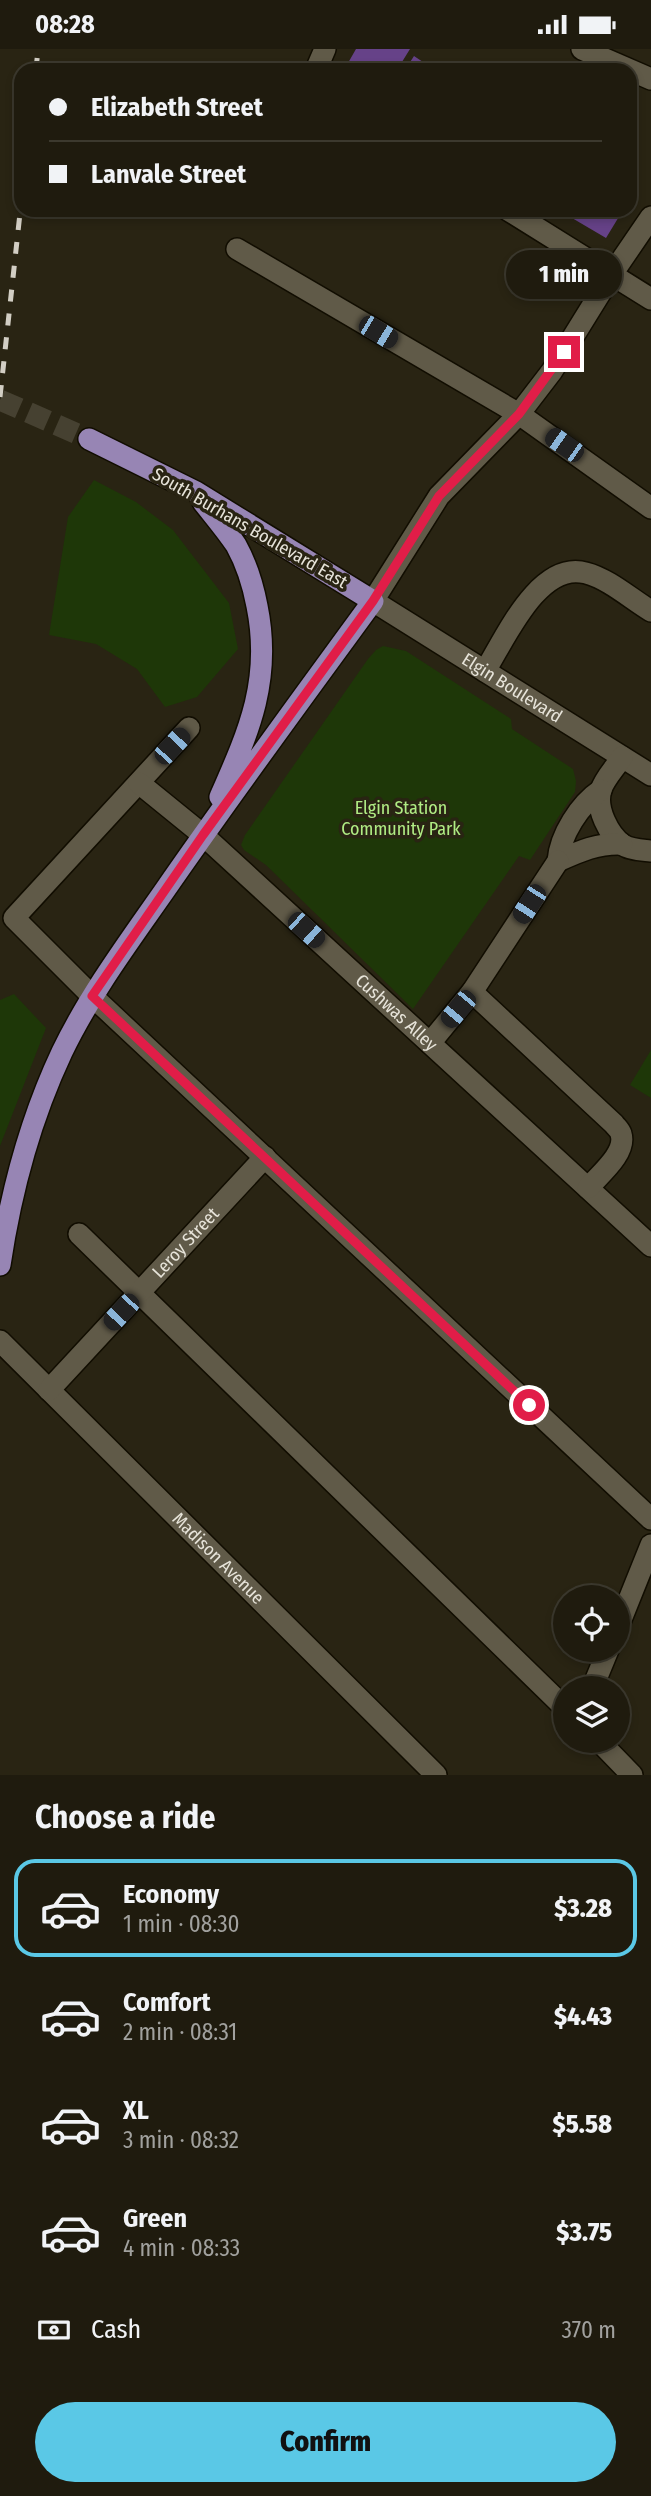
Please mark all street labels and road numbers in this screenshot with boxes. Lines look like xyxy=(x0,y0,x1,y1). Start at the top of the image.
street label: South Burhans Boulevard East xyxy=(149,463,352,593)
street label: Elgin Boulevard xyxy=(458,648,566,728)
street label: Cushwas Alley xyxy=(351,969,442,1056)
street label: Leroy Street xyxy=(148,1203,224,1282)
street label: Madison Avenue xyxy=(168,1508,269,1609)

